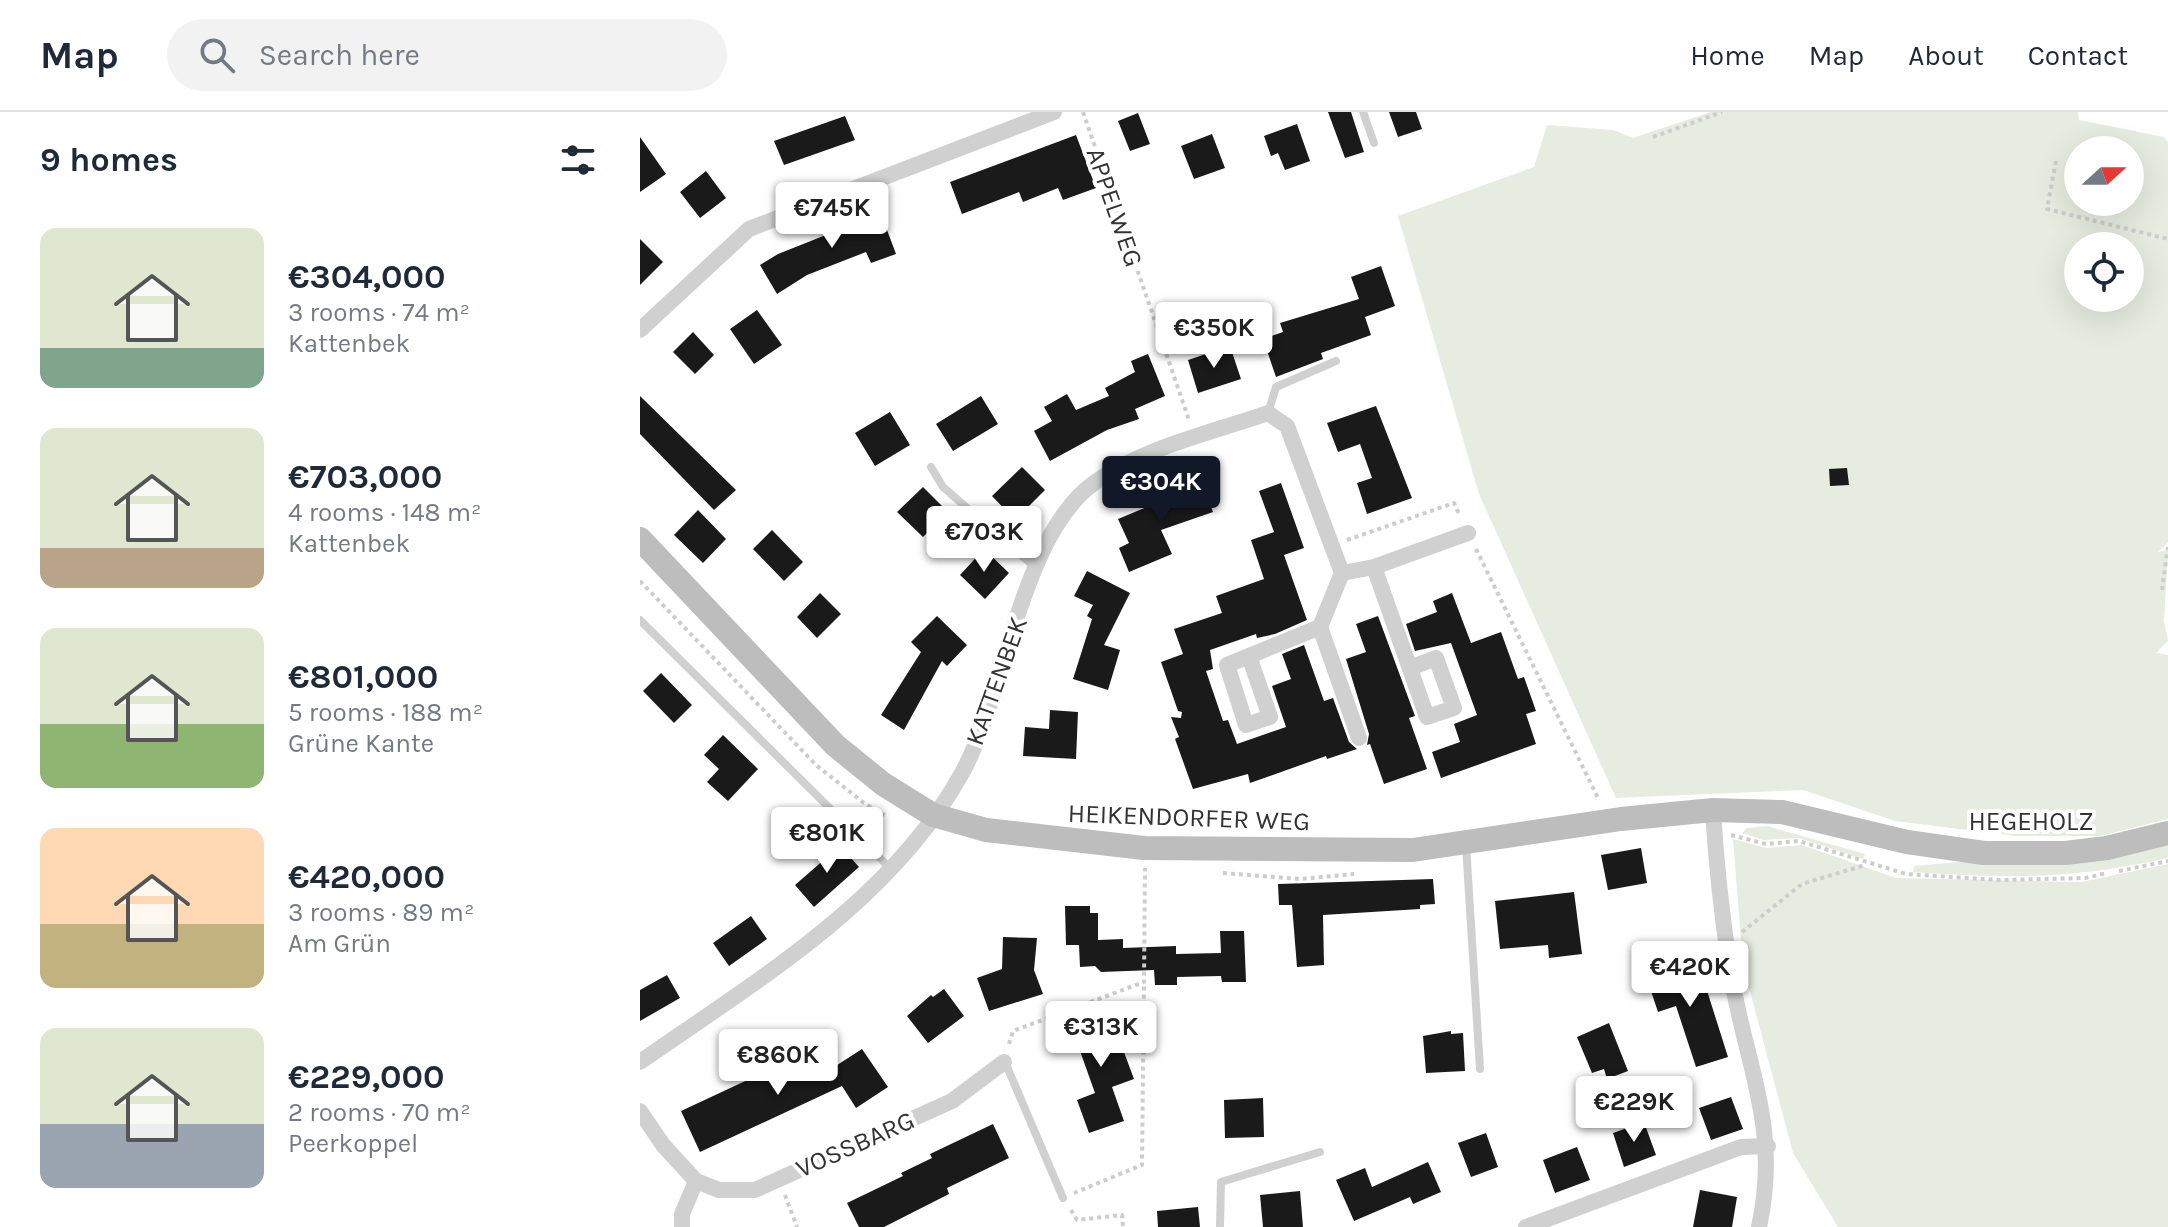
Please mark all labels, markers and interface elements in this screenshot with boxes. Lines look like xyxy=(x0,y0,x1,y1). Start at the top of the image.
search box xyxy=(167,19,727,91)
text: Map xyxy=(40,33,119,78)
icon: search xyxy=(195,33,239,77)
text: Search here xyxy=(259,37,420,73)
text: Home xyxy=(1690,39,1765,72)
text: Map xyxy=(1809,39,1864,72)
text: About xyxy=(1908,39,1984,72)
text: Contact xyxy=(2028,39,2128,72)
north arrow xyxy=(2064,136,2144,216)
map controls xyxy=(2064,136,2144,312)
icon: filters xyxy=(556,138,600,182)
text: 9 homes xyxy=(40,140,178,180)
street label: APPELWEG xyxy=(1080,143,1149,271)
pin: €745K xyxy=(776,182,888,250)
text: €745K xyxy=(793,192,871,223)
button: locate xyxy=(2064,232,2144,312)
text: €304,000 xyxy=(288,257,446,297)
icon: home xyxy=(104,260,200,356)
text: 3 rooms · 74 m² xyxy=(288,297,470,328)
pin: €350K xyxy=(1158,302,1270,370)
text: €350K xyxy=(1173,312,1255,343)
text: Kattenbek xyxy=(288,328,410,359)
pin: €304K xyxy=(1105,456,1217,524)
text: €703,000 xyxy=(288,457,442,497)
icon: home xyxy=(104,460,200,556)
text: €304K xyxy=(1120,466,1202,497)
text: 4 rooms · 148 m² xyxy=(288,497,482,528)
pin: €703K xyxy=(928,506,1040,574)
text: €703K xyxy=(944,516,1024,547)
text: Kattenbek xyxy=(288,528,410,559)
street label: KATTENBEK xyxy=(959,612,1034,750)
text: €801,000 xyxy=(288,657,438,697)
icon: home xyxy=(104,660,200,756)
text: 5 rooms · 188 m² xyxy=(288,697,483,728)
text: Grüne Kante xyxy=(288,728,434,759)
street label: HEIKENDORFER WEG xyxy=(1067,798,1311,837)
street label: HEGEHOLZ xyxy=(1968,806,2094,837)
pin: €801K xyxy=(771,807,883,875)
text: €801K xyxy=(789,817,865,848)
text: €420,000 xyxy=(288,857,445,897)
icon: home xyxy=(104,860,200,956)
text: 3 rooms · 89 m² xyxy=(288,897,474,928)
text: Am Grün xyxy=(288,928,391,959)
pin: €420K xyxy=(1634,941,1746,1009)
text: €420K xyxy=(1649,951,1731,982)
pin: €313K xyxy=(1045,1001,1157,1069)
text: €313K xyxy=(1063,1011,1139,1042)
pin: €860K xyxy=(722,1029,834,1097)
text: €860K xyxy=(737,1039,819,1070)
text: €229,000 xyxy=(288,1057,445,1097)
icon: home xyxy=(104,1060,200,1156)
pin: €229K xyxy=(1578,1076,1690,1144)
text: €229K xyxy=(1594,1086,1674,1117)
text: 2 rooms · 70 m² xyxy=(288,1097,471,1128)
street label: VOSSBARG xyxy=(791,1105,919,1184)
text: Peerkoppel xyxy=(288,1128,418,1159)

